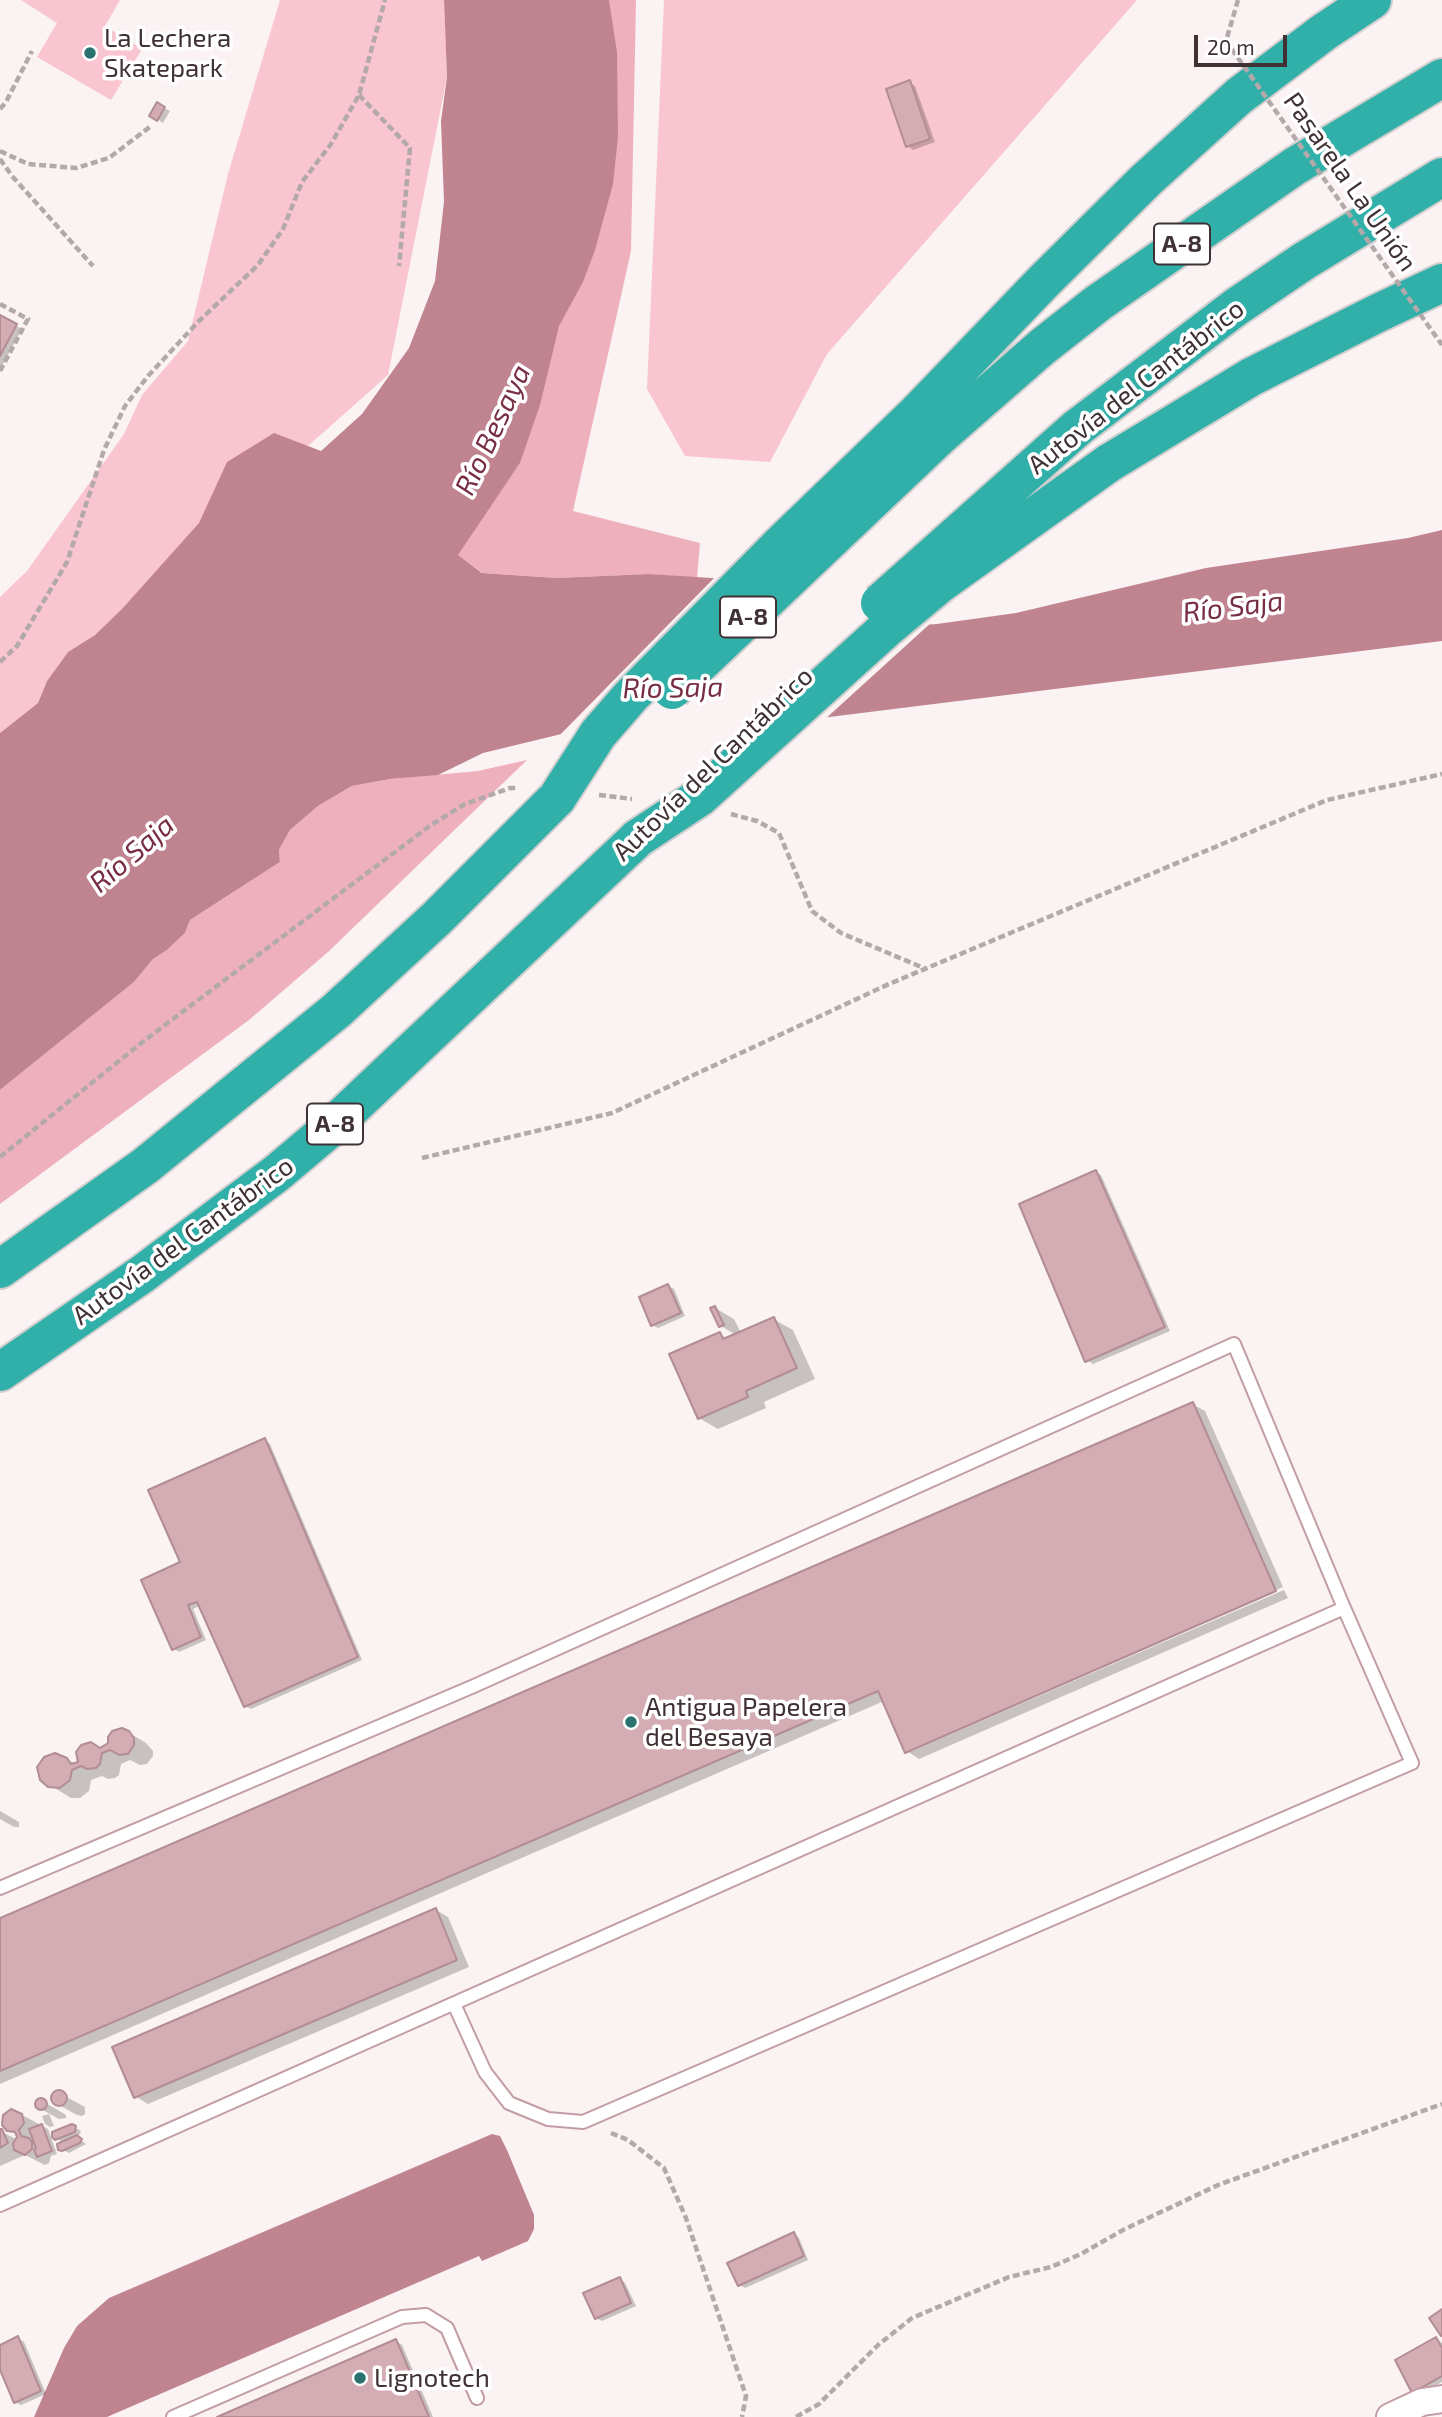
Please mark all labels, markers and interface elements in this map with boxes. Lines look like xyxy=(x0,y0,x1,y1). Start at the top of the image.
scale bar xyxy=(1197,21,1290,65)
place label: La Lechera Skatepark xyxy=(104,22,231,84)
text: 20 m xyxy=(1207,34,1255,59)
marker: La Lechera Skatepark xyxy=(82,45,98,61)
street label: Pasarela La Unión xyxy=(1277,87,1423,277)
road number: A-8 xyxy=(1154,224,1210,264)
street label: Autovía del Cantábrico xyxy=(1022,293,1250,481)
water label: Río Besaya xyxy=(448,359,538,501)
water label: Río Saja xyxy=(1181,584,1285,630)
road number: A-8 xyxy=(720,596,776,638)
street label: Autovía del Cantábrico xyxy=(607,661,819,867)
water label: Río Saja xyxy=(622,670,724,706)
water label: Río Saja xyxy=(83,808,181,900)
road number: A-8 xyxy=(307,1104,363,1144)
street label: Autovía del Cantábrico xyxy=(66,1150,300,1332)
place label: Antigua Papelera del Besaya xyxy=(645,1691,847,1752)
marker: Antigua Papelera del Besaya xyxy=(623,1714,639,1730)
place label: Lignotech xyxy=(374,2362,490,2394)
marker: Lignotech xyxy=(352,2370,368,2386)

